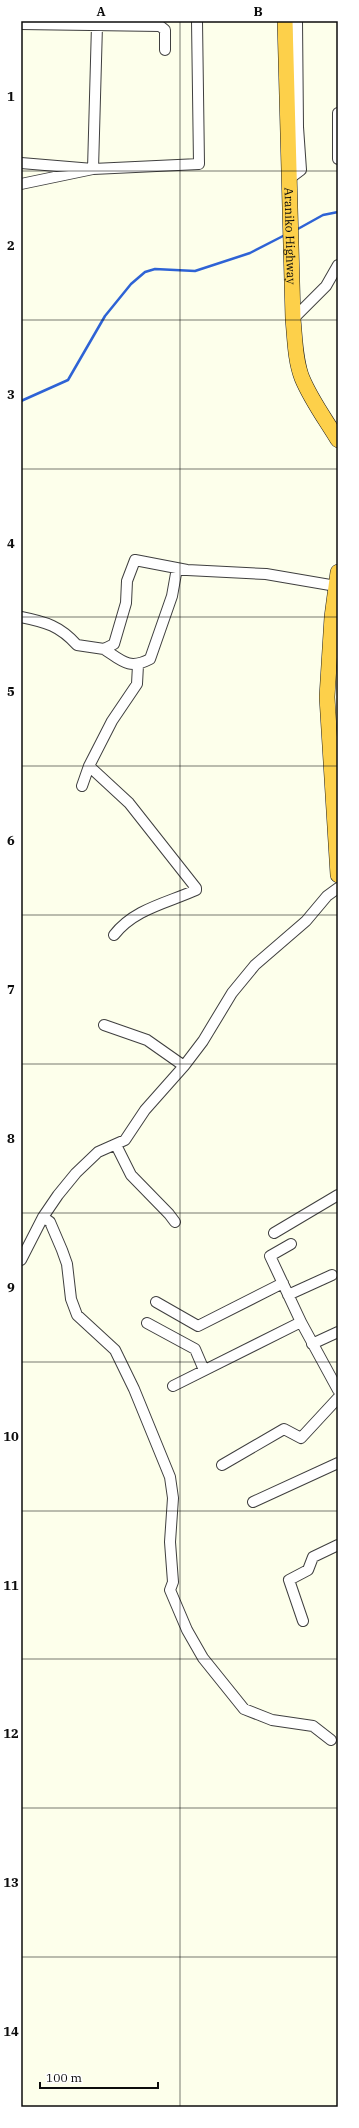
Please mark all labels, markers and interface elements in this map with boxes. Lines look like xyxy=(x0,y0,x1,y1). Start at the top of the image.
text: A xyxy=(96,3,106,20)
text: B xyxy=(253,3,263,20)
text: 1 xyxy=(7,88,15,105)
street label: Araniko Highway xyxy=(282,187,300,285)
text: 2 xyxy=(7,237,15,254)
text: 3 xyxy=(7,386,15,403)
text: 4 xyxy=(7,535,15,552)
text: 5 xyxy=(7,683,15,700)
text: 6 xyxy=(7,832,15,849)
text: 7 xyxy=(7,981,15,998)
text: 8 xyxy=(7,1130,15,1147)
text: 9 xyxy=(7,1279,15,1296)
text: 10 xyxy=(3,1428,19,1445)
text: 11 xyxy=(3,1577,19,1594)
text: 12 xyxy=(3,1725,19,1742)
text: 13 xyxy=(3,1874,19,1891)
text: 14 xyxy=(3,2023,19,2040)
scale bar xyxy=(40,2064,158,2090)
text: 100 m xyxy=(46,2070,82,2085)

